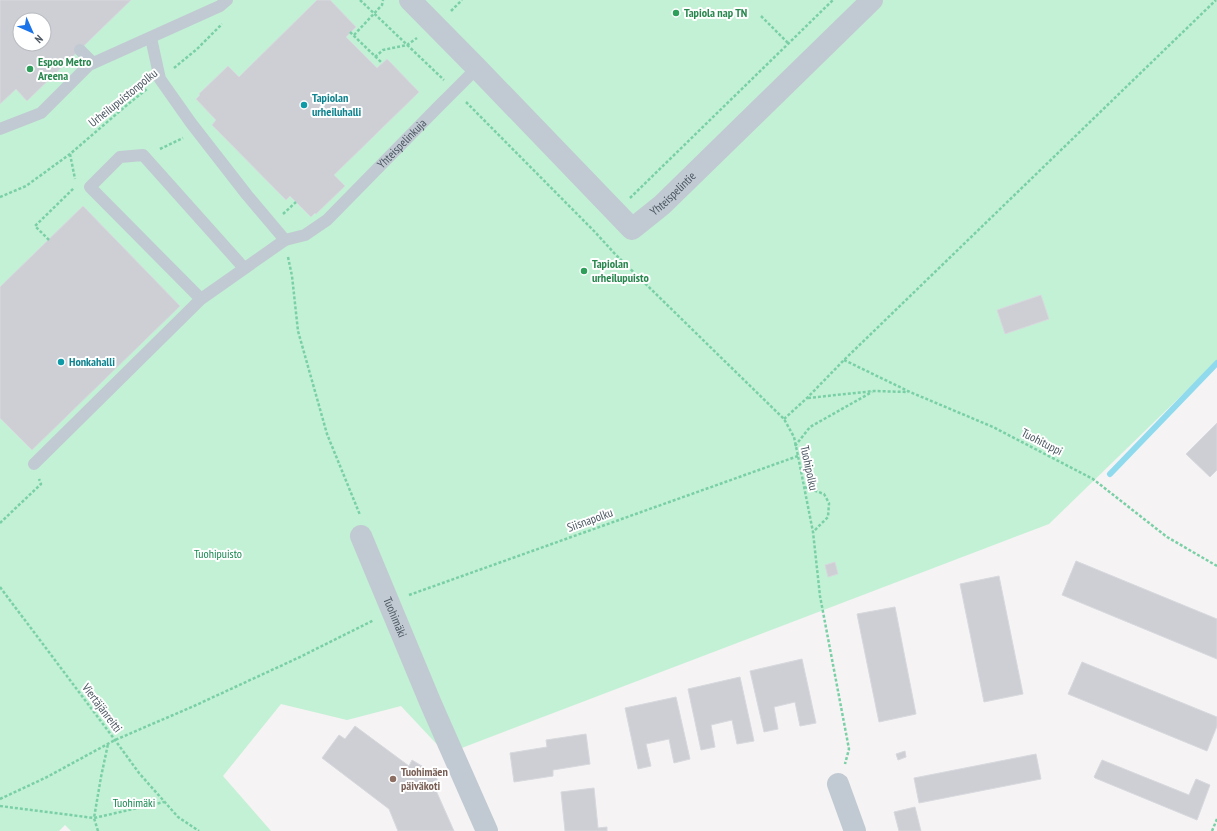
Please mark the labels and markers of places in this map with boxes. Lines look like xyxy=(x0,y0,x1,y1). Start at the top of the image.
place label: Tapiola nap TN xyxy=(684,5,747,20)
marker: Tapiola nap TN xyxy=(671,8,681,18)
place label: Espoo Metro Areena xyxy=(37,54,92,83)
marker: Espoo Metro Areena xyxy=(25,64,35,74)
place label: Tapiolan urheiluhalli xyxy=(312,90,362,119)
marker: Tapiolan urheiluhalli xyxy=(299,100,309,110)
place label: Tapiolan urheilupuisto xyxy=(592,256,649,285)
marker: Tapiolan urheilupuisto xyxy=(579,266,589,276)
place label: Honkahalli xyxy=(69,354,115,369)
marker: Honkahalli xyxy=(56,357,66,367)
place label: Tuohimäen päiväkoti xyxy=(401,764,448,793)
marker: Tuohimäen päiväkoti xyxy=(388,774,398,784)

